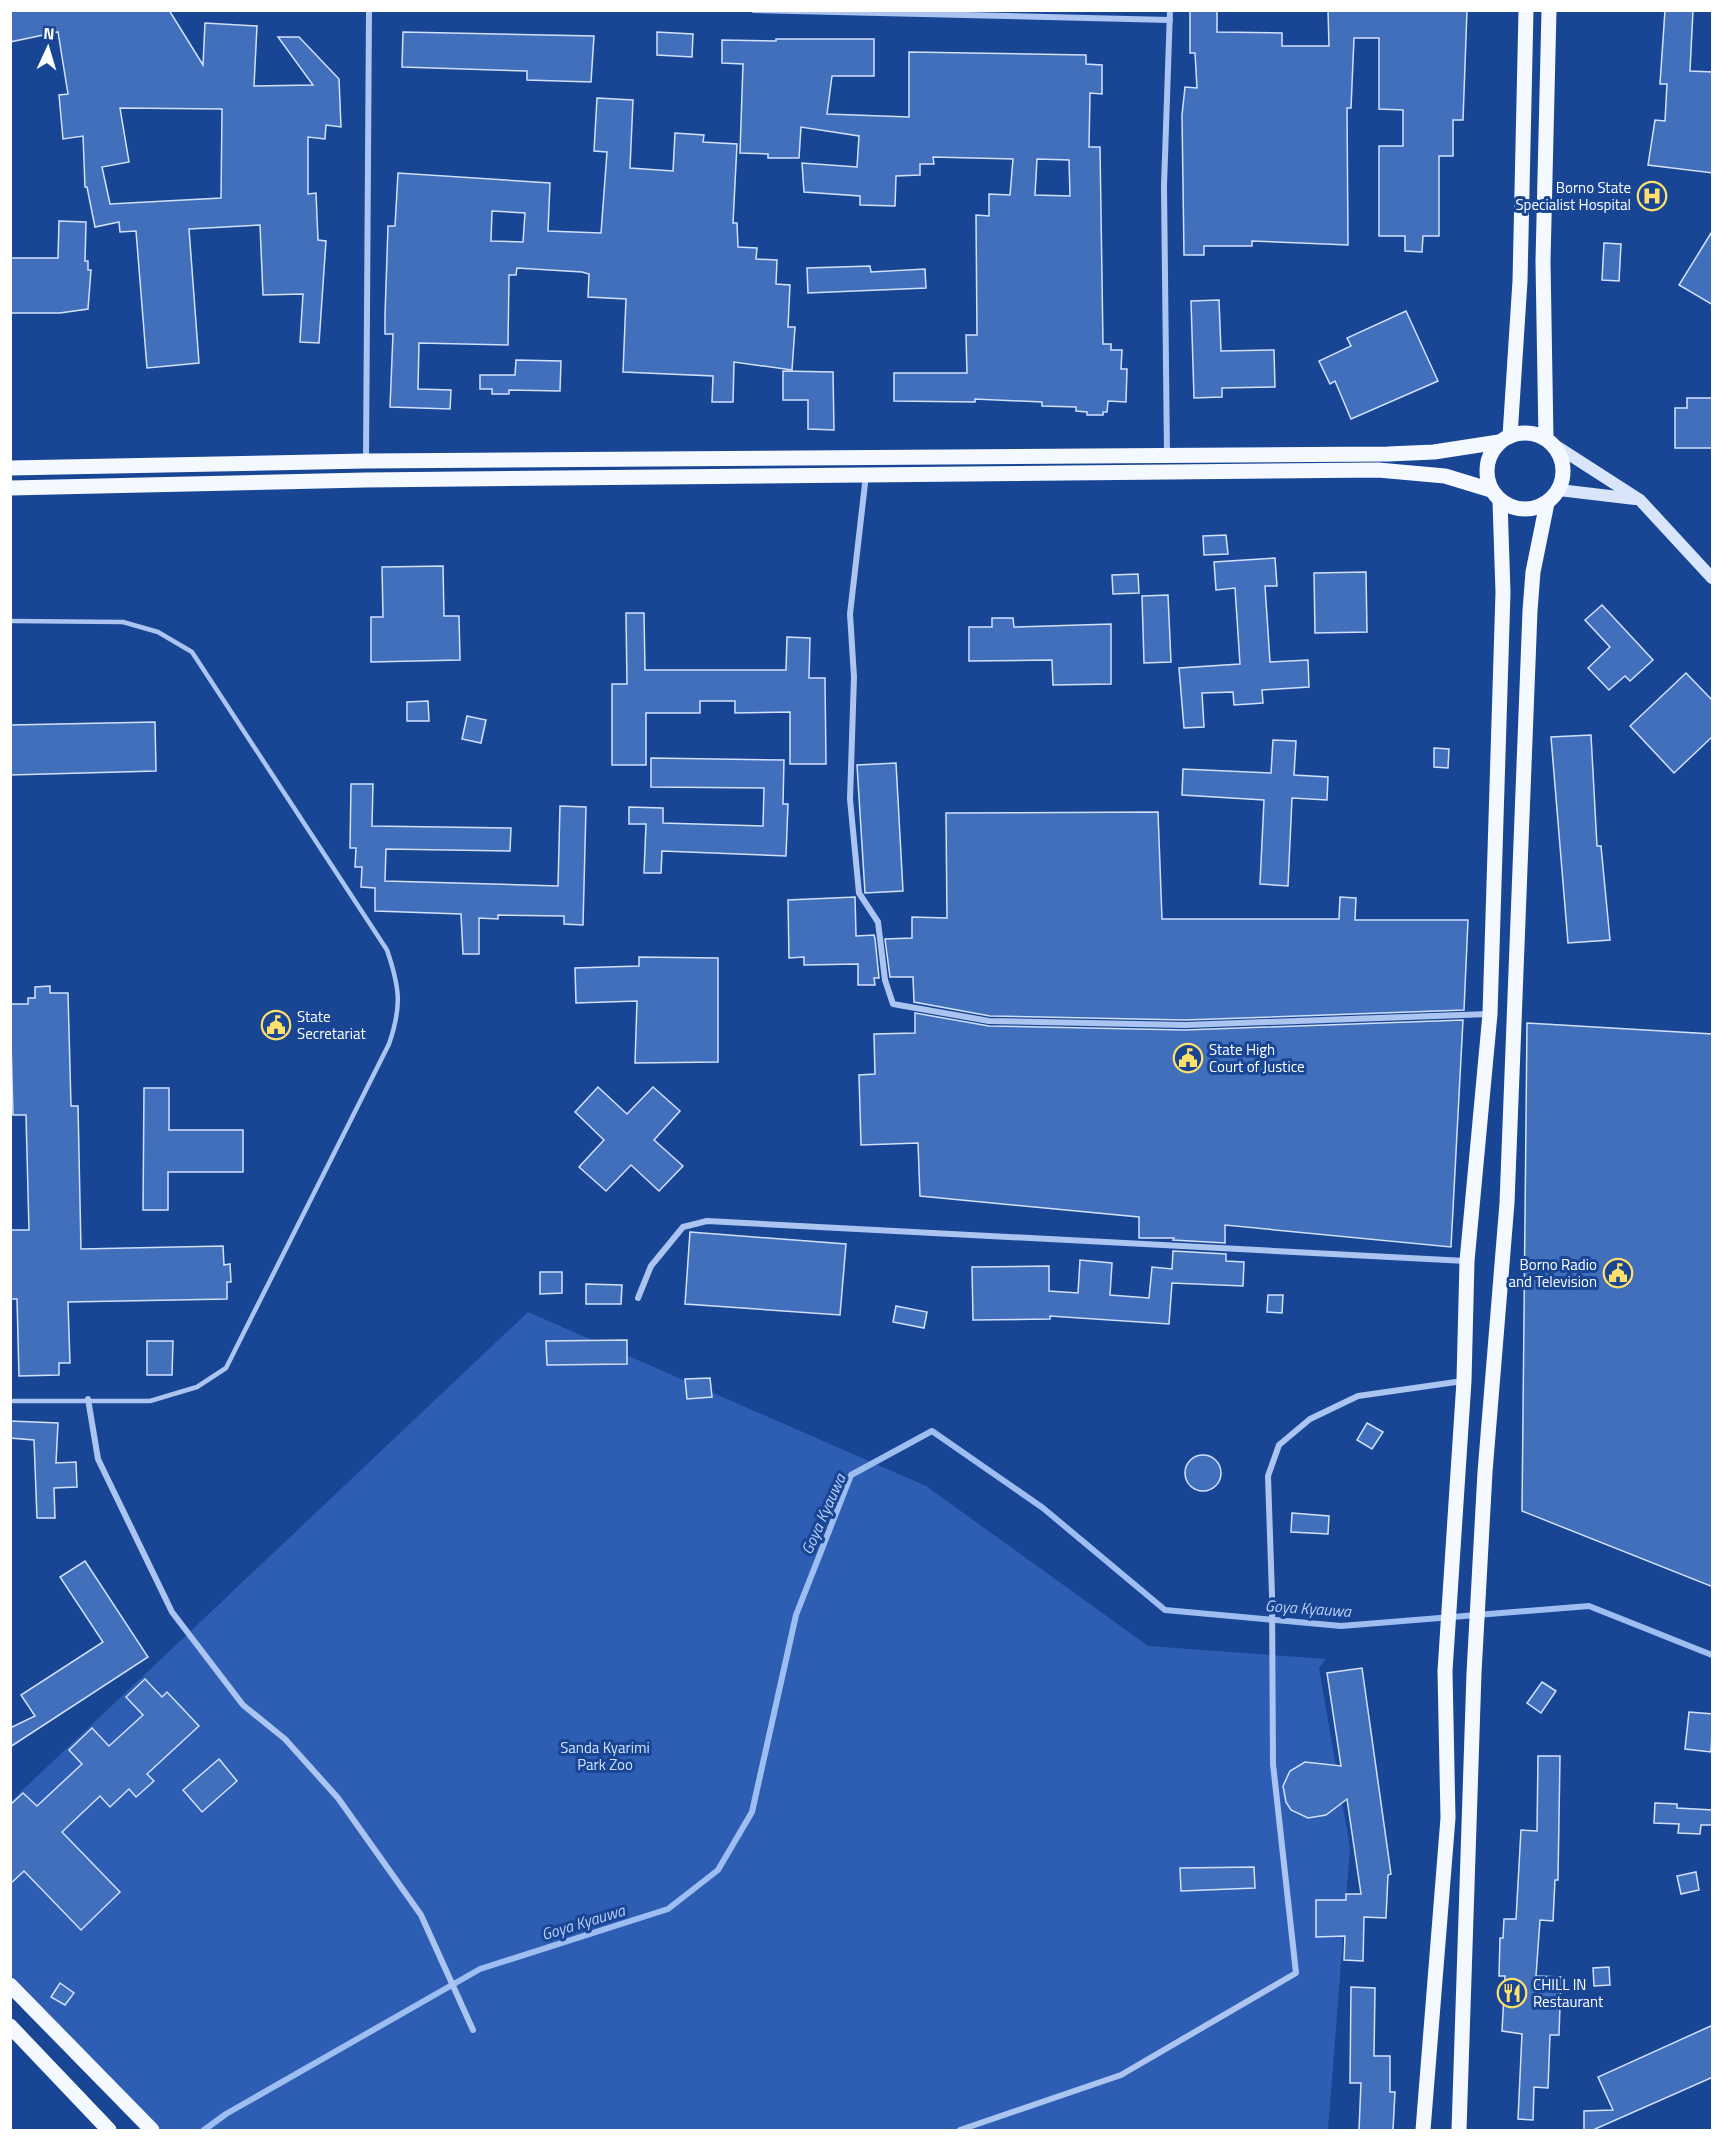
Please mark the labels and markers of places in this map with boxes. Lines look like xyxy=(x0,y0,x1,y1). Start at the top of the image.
place label: Borno State Specialist Hospital xyxy=(1515,176,1631,216)
hospital icon: Borno State Specialist Hospital xyxy=(1636,180,1668,212)
place label: State Secretariat xyxy=(297,1005,367,1045)
public building icon: State Secretariat xyxy=(260,1009,292,1041)
place label: State High Court of Justice xyxy=(1209,1038,1305,1078)
public building icon: State High Court of Justice xyxy=(1172,1042,1204,1074)
place label: Borno Radio and Television xyxy=(1508,1253,1597,1293)
public building icon: Borno Radio and Television xyxy=(1602,1257,1634,1289)
place label: CHILL IN Restaurant xyxy=(1533,1973,1604,2013)
restaurant icon: CHILL IN Restaurant xyxy=(1496,1977,1528,2009)

